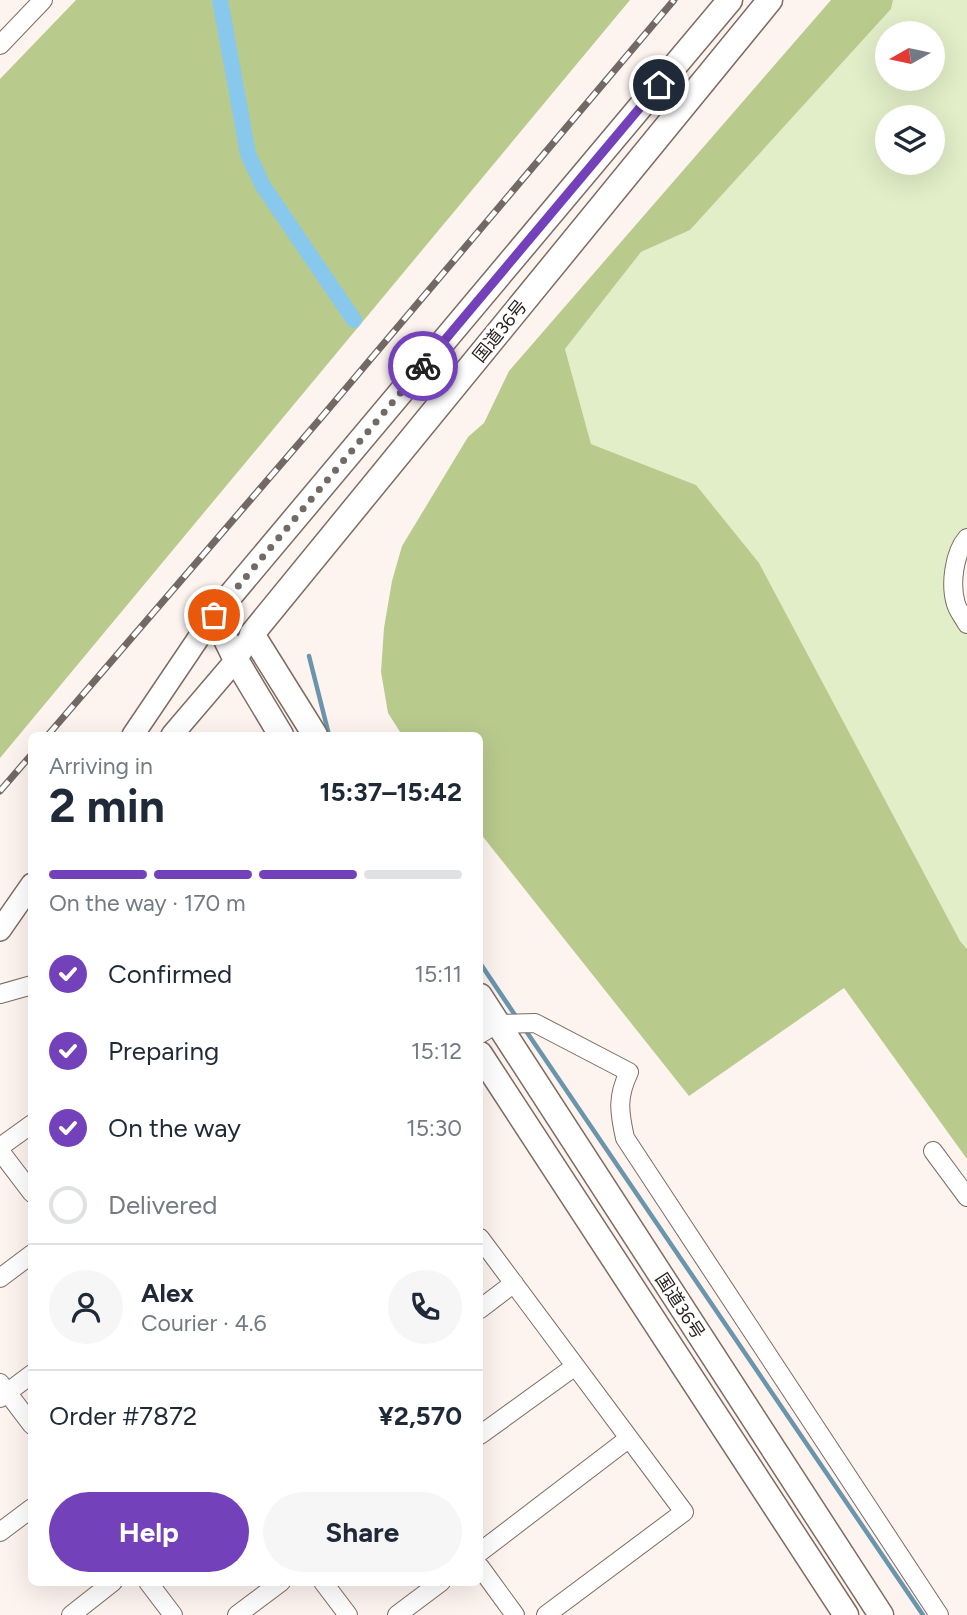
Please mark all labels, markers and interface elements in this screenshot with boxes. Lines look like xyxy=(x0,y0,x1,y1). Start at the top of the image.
north arrow xyxy=(875,21,945,91)
map controls xyxy=(875,21,945,175)
pin xyxy=(629,55,689,115)
icon: home xyxy=(640,66,678,104)
button: layers xyxy=(875,105,945,175)
street label: 国道36号 xyxy=(468,295,532,367)
courier xyxy=(388,331,458,401)
icon: bike xyxy=(404,347,442,385)
pin xyxy=(184,585,244,645)
icon: bag xyxy=(195,596,233,634)
text: Arriving in xyxy=(49,752,153,780)
text: 15:37–15:42 xyxy=(319,776,462,808)
text: 2 min xyxy=(49,778,165,834)
text: On the way · 170 m xyxy=(49,889,246,917)
icon: check xyxy=(49,955,87,993)
text: Confirmed xyxy=(108,958,232,990)
text: 15:11 xyxy=(414,960,462,988)
icon: check xyxy=(49,1032,87,1070)
text: Preparing xyxy=(108,1035,219,1067)
text: 15:12 xyxy=(411,1037,462,1065)
icon: check xyxy=(49,1109,87,1147)
text: On the way xyxy=(108,1112,241,1144)
text: 15:30 xyxy=(406,1114,462,1142)
text: Delivered xyxy=(108,1189,217,1221)
street label: 国道36号 xyxy=(651,1269,709,1343)
button: person xyxy=(49,1270,123,1344)
button: phone xyxy=(388,1270,462,1344)
text: Alex xyxy=(141,1277,194,1309)
text: Courier · 4.6 xyxy=(141,1309,267,1337)
text: Order #7872 xyxy=(49,1400,197,1432)
text: ¥2,570 xyxy=(378,1400,462,1432)
button: Help xyxy=(49,1492,249,1572)
button: Share xyxy=(263,1492,462,1572)

